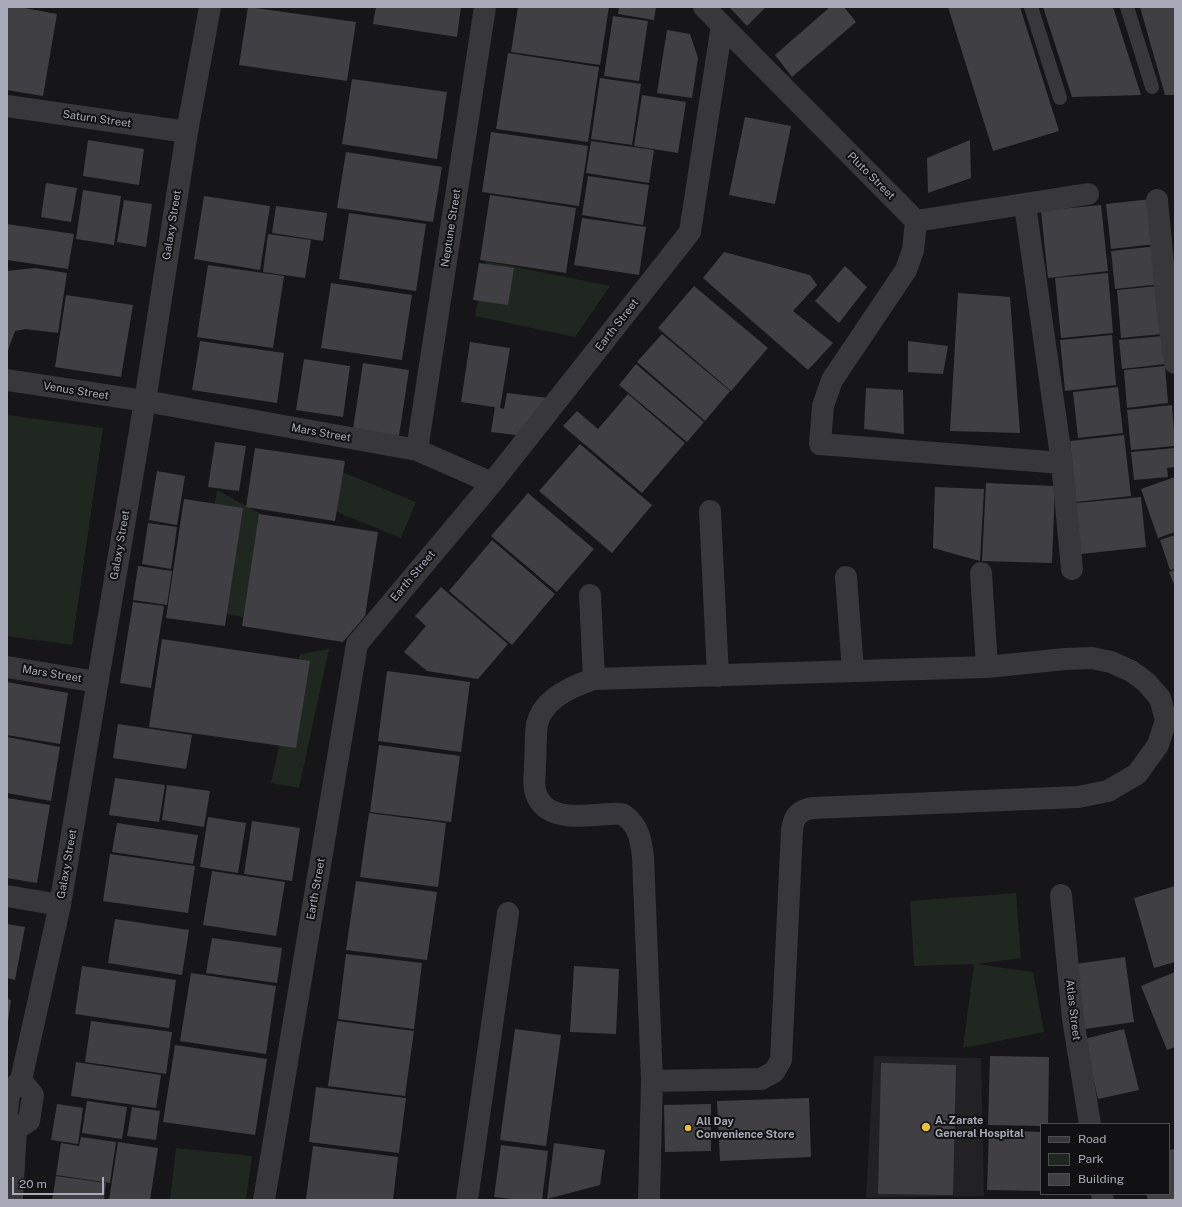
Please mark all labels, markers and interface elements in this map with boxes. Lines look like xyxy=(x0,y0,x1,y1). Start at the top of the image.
street label: Saturn Street xyxy=(62,108,132,130)
street label: Pluto Street xyxy=(845,150,897,202)
street label: Neptune Street xyxy=(438,188,464,268)
street label: Galaxy Street xyxy=(160,189,184,261)
street label: Earth Street xyxy=(593,296,641,354)
street label: Venus Street xyxy=(42,379,110,403)
street label: Mars Street xyxy=(290,421,352,445)
street label: Galaxy Street xyxy=(107,509,133,581)
street label: Earth Street xyxy=(388,548,438,604)
street label: Mars Street xyxy=(21,663,83,685)
street label: Galaxy Street xyxy=(54,828,80,900)
street label: Earth Street xyxy=(304,857,328,921)
street label: Atlas Street xyxy=(1063,979,1083,1041)
place label: A. Zarate General Hospital xyxy=(935,1114,1024,1140)
place label: All Day Convenience Store xyxy=(696,1115,795,1141)
marker: A. Zarate General Hospital xyxy=(920,1121,932,1133)
marker: All Day Convenience Store xyxy=(683,1123,693,1133)
legend xyxy=(1040,1123,1170,1195)
text: Road xyxy=(1078,1132,1106,1146)
text: Park xyxy=(1078,1152,1104,1166)
scale bar xyxy=(14,1169,106,1195)
text: Building xyxy=(1078,1172,1124,1186)
text: 20 m xyxy=(19,1177,47,1191)

